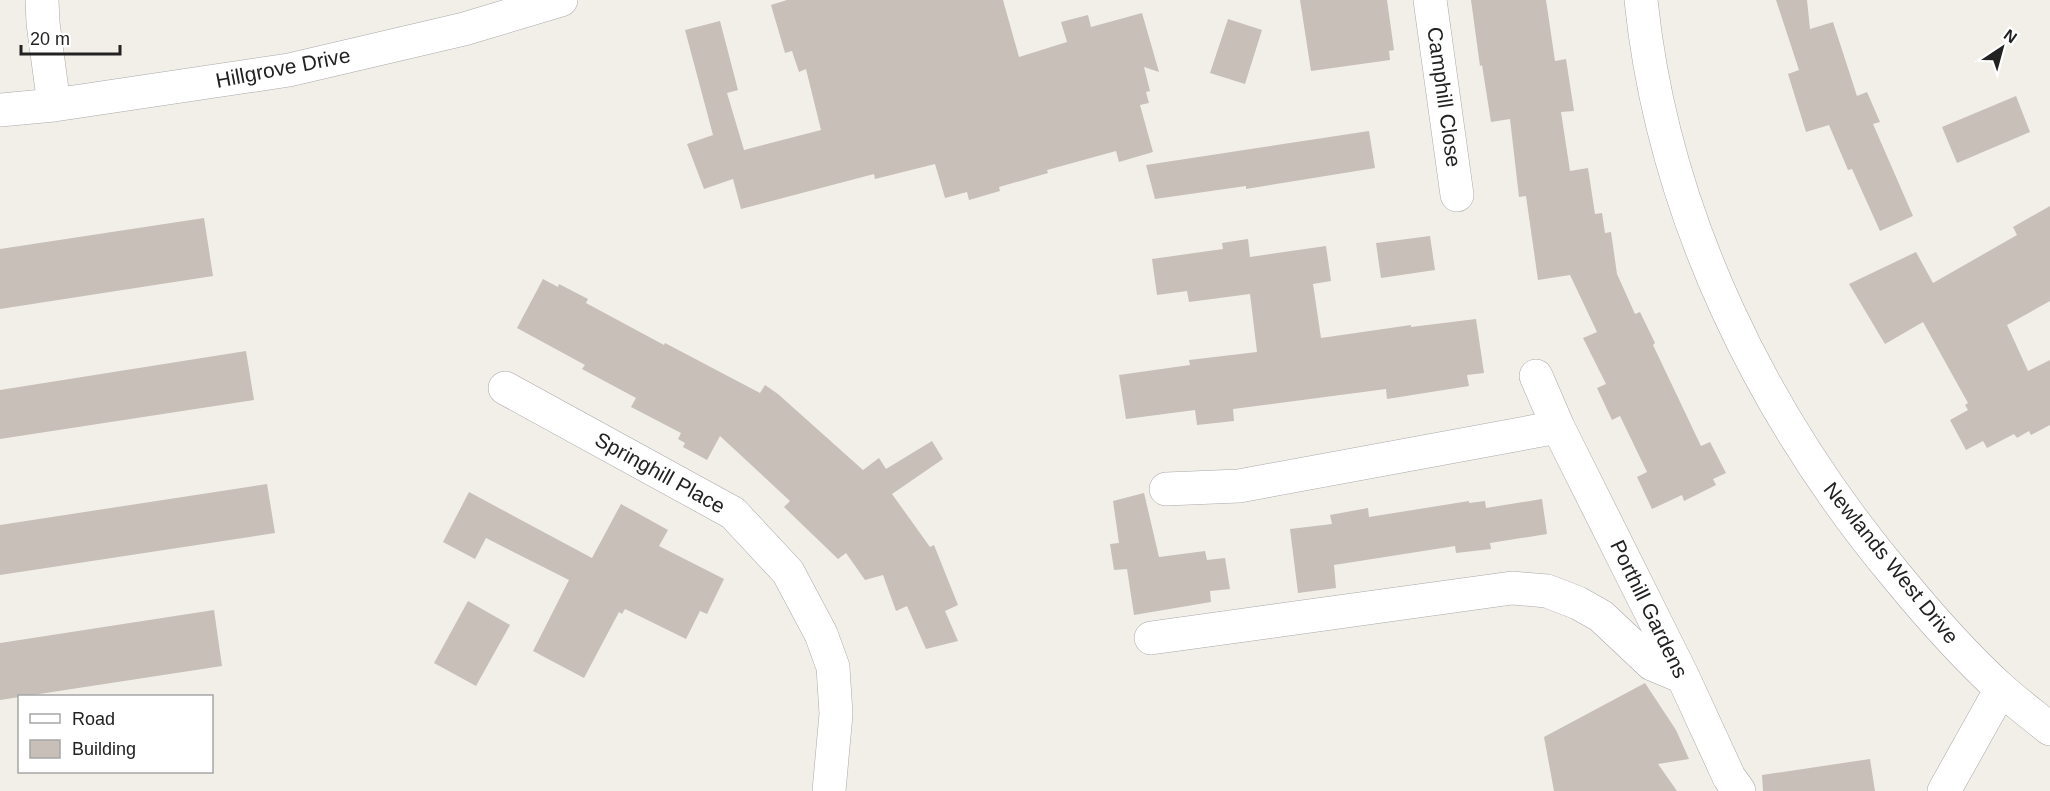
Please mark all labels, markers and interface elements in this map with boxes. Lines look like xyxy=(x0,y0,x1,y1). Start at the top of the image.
scale bar xyxy=(21,18,120,56)
north arrow xyxy=(1972,18,2032,78)
street label: Camphill Close xyxy=(1423,25,1466,168)
text: N xyxy=(2001,26,2020,47)
text: 20 m xyxy=(30,29,70,49)
street label: Hillgrove Drive xyxy=(214,43,352,92)
street label: Springhill Place xyxy=(591,427,729,518)
street label: Newlands West Drive xyxy=(1819,478,1963,648)
street label: Porthill Gardens xyxy=(1606,536,1693,681)
legend xyxy=(18,695,213,773)
text: Road xyxy=(72,709,115,729)
text: Building xyxy=(72,739,136,759)

